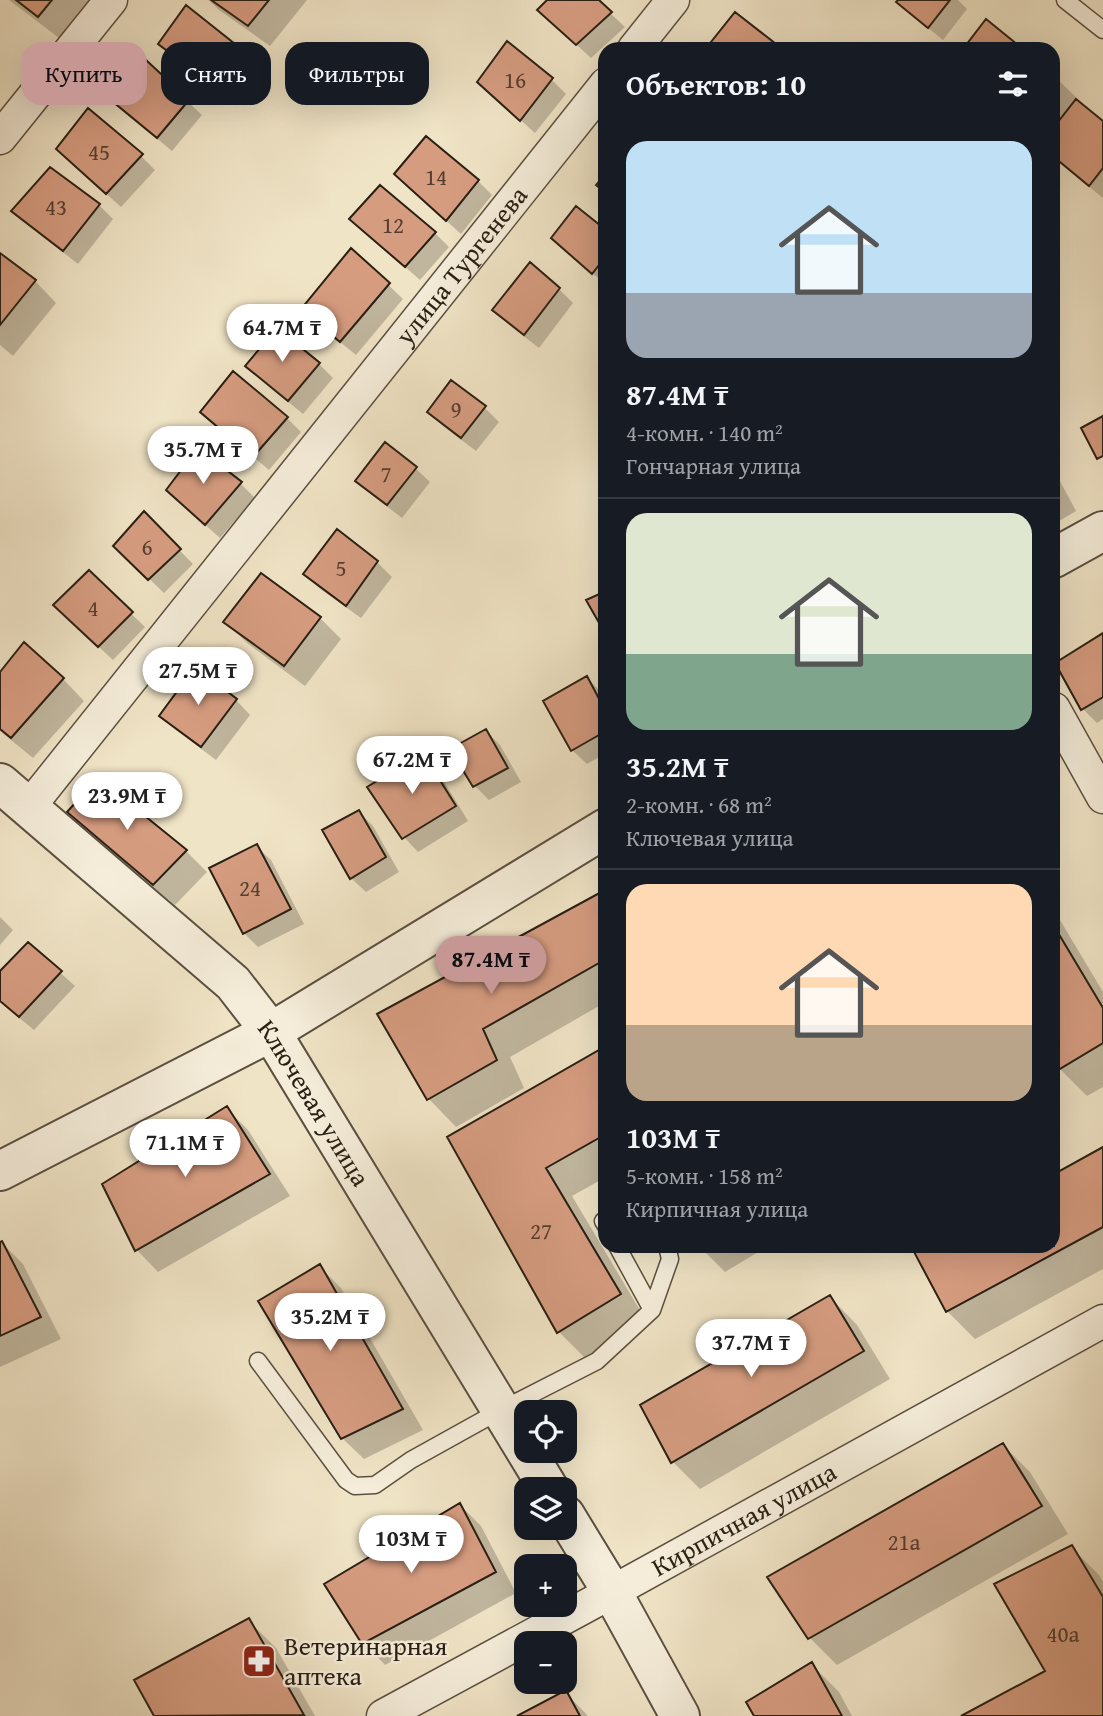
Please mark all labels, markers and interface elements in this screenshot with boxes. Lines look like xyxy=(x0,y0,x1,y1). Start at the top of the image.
chip: Купить xyxy=(21,42,147,105)
chip: Снять xyxy=(161,42,271,105)
chip: Фильтры xyxy=(285,42,429,105)
text: Объектов: 10 xyxy=(626,62,806,106)
house number: 16 xyxy=(504,63,526,96)
icon: filters xyxy=(994,65,1032,103)
house number: 45 xyxy=(88,135,110,168)
house number: 14 xyxy=(425,160,447,193)
street label: улица Тургенева xyxy=(385,177,537,354)
icon: home xyxy=(766,187,892,313)
house number: 43 xyxy=(45,190,67,223)
house number: 12 xyxy=(382,208,404,241)
pin: 64.7M ₸ xyxy=(217,304,347,364)
text: 64.7M ₸ xyxy=(242,310,322,343)
text: 87.4M ₸ xyxy=(626,372,729,416)
house number: 9 xyxy=(450,392,462,425)
text: 4-комн. · 140 m² xyxy=(626,416,783,449)
pin: 35.7M ₸ xyxy=(138,426,268,486)
text: 35.7M ₸ xyxy=(163,432,243,465)
text: Гончарная улица xyxy=(626,449,801,482)
house number: 7 xyxy=(380,457,392,490)
house number: 6 xyxy=(141,530,153,563)
house number: 5 xyxy=(335,551,347,584)
icon: home xyxy=(766,559,892,685)
house number: 4 xyxy=(87,591,99,624)
pin: 27.5M ₸ xyxy=(133,648,263,707)
text: 27.5M ₸ xyxy=(158,653,238,686)
pin: 67.2M ₸ xyxy=(347,736,477,796)
text: 67.2M ₸ xyxy=(372,742,452,775)
text: 35.2M ₸ xyxy=(626,744,729,788)
pin: 23.9M ₸ xyxy=(62,772,192,832)
text: 23.9M ₸ xyxy=(87,778,167,811)
text: 2-комн. · 68 m² xyxy=(626,788,772,821)
text: Ключевая улица xyxy=(626,821,793,854)
house number: 24 xyxy=(239,871,261,904)
icon: home xyxy=(766,930,892,1056)
pin: 87.4M ₸ xyxy=(426,936,556,996)
text: 87.4M ₸ xyxy=(451,942,531,975)
street label: Ключевая улица xyxy=(249,1010,381,1194)
text: 103M ₸ xyxy=(626,1115,721,1159)
pin: 71.1M ₸ xyxy=(120,1120,250,1179)
text: 71.1M ₸ xyxy=(145,1125,225,1158)
text: 5-комн. · 158 m² xyxy=(626,1159,783,1192)
text: Кирпичная улица xyxy=(626,1192,808,1225)
house number: 27 xyxy=(530,1214,552,1247)
pin: 35.2M ₸ xyxy=(265,1294,395,1353)
text: 35.2M ₸ xyxy=(290,1299,370,1332)
pin: 37.7M ₸ xyxy=(686,1320,816,1379)
text: 37.7M ₸ xyxy=(711,1325,791,1358)
map controls xyxy=(514,1400,577,1694)
button: locate xyxy=(514,1400,577,1463)
street label: Кирпичная улица xyxy=(644,1452,844,1586)
button: layers xyxy=(514,1477,577,1540)
pin: 103M ₸ xyxy=(354,1516,468,1575)
text: 103M ₸ xyxy=(375,1521,447,1554)
house number: 21а xyxy=(887,1525,921,1558)
button: + xyxy=(514,1554,577,1617)
house number: 40а xyxy=(1046,1617,1080,1650)
place label: Ветеринарная аптека xyxy=(284,1626,447,1695)
button: − xyxy=(514,1631,577,1694)
pharmacy icon: Ветеринарная аптека xyxy=(240,1642,278,1680)

